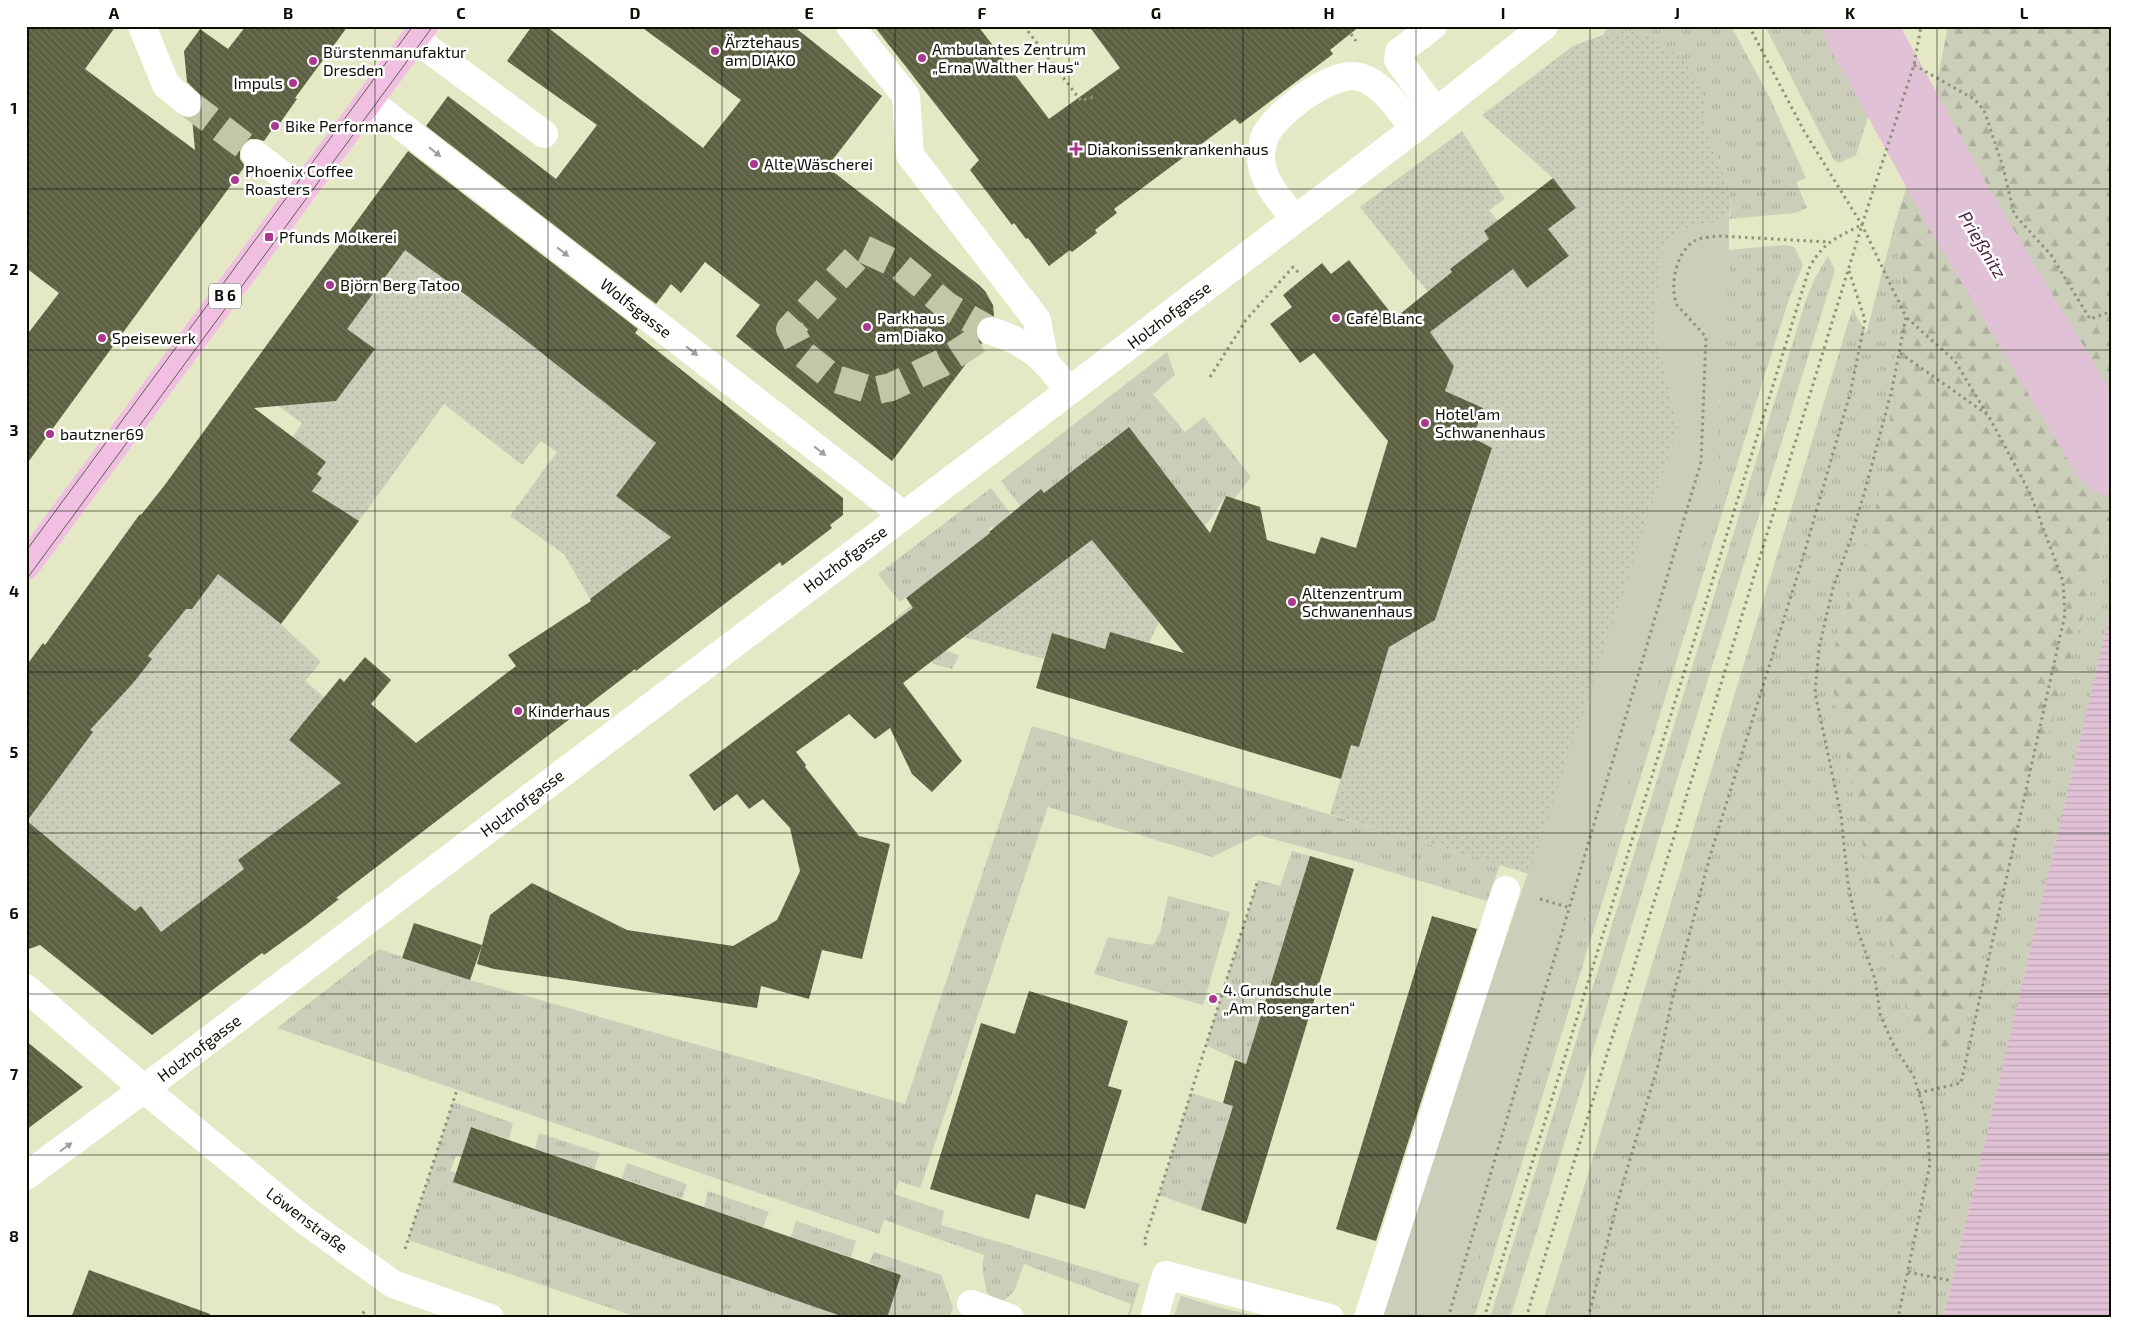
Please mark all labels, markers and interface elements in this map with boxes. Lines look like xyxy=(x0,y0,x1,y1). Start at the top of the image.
text: A xyxy=(109,3,120,22)
text: B xyxy=(283,3,293,22)
text: C xyxy=(456,3,466,22)
text: D xyxy=(630,3,641,22)
text: E xyxy=(804,3,814,22)
text: F xyxy=(978,3,987,22)
text: G xyxy=(1151,3,1161,22)
text: H xyxy=(1323,3,1335,22)
text: I xyxy=(1501,3,1505,22)
text: J xyxy=(1674,3,1680,22)
text: K xyxy=(1845,3,1856,22)
text: L xyxy=(2020,3,2029,22)
place label: Ärztehaus am DIAKO xyxy=(725,32,800,69)
place label: Ambulantes Zentrum „Erna Walther Haus“ xyxy=(932,39,1086,76)
place label: Bürstenmanufaktur Dresden xyxy=(323,42,467,79)
marker: Ärztehaus am DIAKO xyxy=(709,45,721,57)
marker: Ambulantes Zentrum „Erna Walther Haus“ xyxy=(916,52,928,64)
marker: Bürstenmanufaktur Dresden xyxy=(307,55,319,67)
place label: Impuls xyxy=(234,73,283,92)
marker: Impuls xyxy=(287,77,299,89)
text: 1 xyxy=(11,98,17,117)
place label: Bike Performance xyxy=(285,116,413,135)
marker: Bike Performance xyxy=(269,120,281,132)
place label: Diakonissenkrankenhaus xyxy=(1087,139,1269,158)
marker: Diakonissenkrankenhaus xyxy=(1069,142,1083,156)
one-way arrow xyxy=(428,147,441,158)
place label: Alte Wäscherei xyxy=(764,154,873,173)
marker: Alte Wäscherei xyxy=(748,158,760,170)
place label: Phoenix Coffee Roasters xyxy=(245,161,353,198)
marker: Phoenix Coffee Roasters xyxy=(229,174,241,186)
water label: Prießnitz xyxy=(1954,207,2012,282)
place label: Pfunds Molkerei xyxy=(279,227,397,246)
marker: Pfunds Molkerei xyxy=(263,231,275,243)
one-way arrow xyxy=(556,247,570,257)
text: 2 xyxy=(9,259,19,278)
street label: Wolfsgasse xyxy=(597,274,676,341)
place label: Björn Berg Tatoo xyxy=(340,275,460,295)
street label: Holzhofgasse xyxy=(1123,277,1214,352)
marker: Björn Berg Tatoo xyxy=(324,279,336,291)
road number: B 6 xyxy=(209,284,241,308)
place label: Parkhaus am Diako xyxy=(877,308,945,345)
place label: Café Blanc xyxy=(1346,308,1423,327)
marker: Café Blanc xyxy=(1330,312,1342,324)
marker: Parkhaus am Diako xyxy=(861,321,873,333)
place label: Speisewerk xyxy=(112,328,196,347)
marker: Speisewerk xyxy=(96,332,108,344)
one-way arrow xyxy=(685,346,698,357)
place label: Hotel am Schwanenhaus xyxy=(1435,404,1546,441)
marker: Hotel am Schwanenhaus xyxy=(1419,417,1431,429)
text: 3 xyxy=(9,420,19,439)
place label: bautzner69 xyxy=(60,424,144,443)
marker: bautzner69 xyxy=(44,428,56,440)
one-way arrow xyxy=(813,445,826,456)
street label: Holzhofgasse xyxy=(799,521,890,596)
text: 4 xyxy=(9,581,19,600)
place label: Altenzentrum Schwanenhaus xyxy=(1302,583,1413,620)
marker: Altenzentrum Schwanenhaus xyxy=(1286,596,1298,608)
place label: Kinderhaus xyxy=(528,701,610,720)
marker: Kinderhaus xyxy=(512,705,524,717)
text: 5 xyxy=(10,742,19,761)
street label: Holzhofgasse xyxy=(476,765,567,840)
text: 6 xyxy=(9,903,19,922)
place label: 4. Grundschule „Am Rosengarten“ xyxy=(1223,980,1355,1017)
marker: 4. Grundschule „Am Rosengarten“ xyxy=(1207,993,1219,1005)
street label: Holzhofgasse xyxy=(153,1010,244,1085)
text: 7 xyxy=(10,1064,19,1083)
one-way arrow xyxy=(59,1142,72,1152)
street label: Löwenstraße xyxy=(263,1183,352,1256)
text: 8 xyxy=(9,1226,19,1245)

